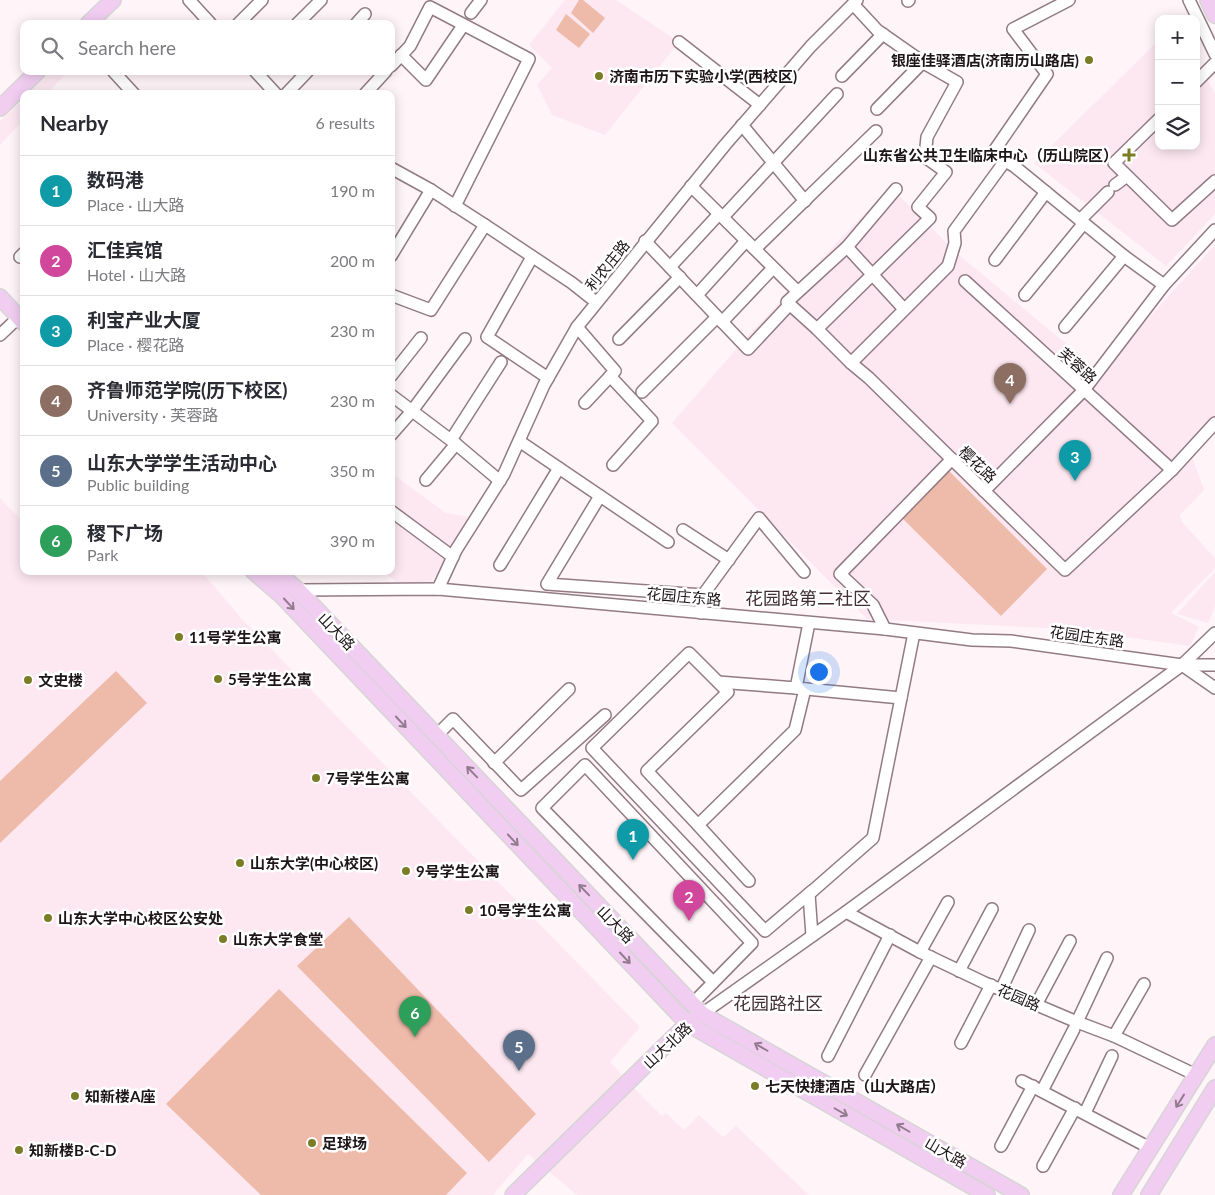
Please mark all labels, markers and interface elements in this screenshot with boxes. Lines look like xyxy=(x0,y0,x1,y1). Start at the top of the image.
map controls xyxy=(1155,15,1200,150)
button: + xyxy=(1155,15,1200,60)
search box xyxy=(20,20,395,75)
icon: search xyxy=(38,34,66,62)
text: Search here xyxy=(78,36,176,59)
place label: 银座佳驿酒店(济南历山路店) xyxy=(891,51,1079,69)
marker: 银座佳驿酒店(济南历山路店) xyxy=(1083,54,1095,66)
button: − xyxy=(1155,60,1200,105)
place label: 济南市历下实验小学(西校区) xyxy=(609,67,797,85)
marker: 济南市历下实验小学(西校区) xyxy=(593,70,605,82)
button: layers xyxy=(1155,105,1200,150)
text: Nearby xyxy=(40,110,108,135)
text: 6 results xyxy=(315,113,375,132)
place label: 山东省公共卫生临床中心（历山院区） xyxy=(863,146,1118,164)
marker: 山东省公共卫生临床中心（历山院区） xyxy=(1122,148,1136,162)
text: 数码港 xyxy=(87,168,144,191)
text: 1 xyxy=(51,181,61,200)
text: 190 m xyxy=(330,181,375,200)
text: Place · 山大路 xyxy=(87,195,185,214)
street label: 利农庄路 xyxy=(581,236,633,294)
text: 汇佳宾馆 xyxy=(87,238,163,261)
text: 2 xyxy=(51,251,61,270)
text: 200 m xyxy=(330,251,375,270)
text: Hotel · 山大路 xyxy=(87,265,186,284)
text: 利宝产业大厦 xyxy=(87,308,201,331)
text: 3 xyxy=(51,321,61,340)
text: 230 m xyxy=(330,321,375,340)
text: Place · 樱花路 xyxy=(87,335,185,354)
street label: 芙蓉路 xyxy=(1055,343,1101,387)
pin: 4 xyxy=(994,363,1026,404)
text: 齐鲁师范学院(历下校区) xyxy=(87,378,287,401)
text: 4 xyxy=(51,391,61,410)
text: 230 m xyxy=(330,391,375,410)
text: University · 芙蓉路 xyxy=(87,405,218,424)
pin: 3 xyxy=(1059,440,1091,481)
street label: 樱花路 xyxy=(956,442,1000,486)
text: 山东大学学生活动中心 xyxy=(87,451,277,474)
text: 5 xyxy=(51,461,61,480)
text: 350 m xyxy=(330,461,375,480)
text: Public building xyxy=(87,475,189,494)
text: 稷下广场 xyxy=(87,521,163,544)
text: 6 xyxy=(51,531,61,550)
text: 390 m xyxy=(330,531,375,550)
text: Park xyxy=(87,545,118,564)
street label: 花园庄东路 xyxy=(646,584,722,608)
district label: 花园路第二社区 xyxy=(745,587,871,609)
one-way arrow xyxy=(283,597,295,610)
street label: 山大路 xyxy=(315,609,359,653)
street label: 花园庄东路 xyxy=(1049,622,1125,650)
place label: 11号学生公寓 xyxy=(189,628,281,646)
marker: 11号学生公寓 xyxy=(173,631,185,643)
your location xyxy=(806,659,832,685)
place label: 5号学生公寓 xyxy=(228,670,312,688)
place label: 文史楼 xyxy=(38,671,83,689)
marker: 5号学生公寓 xyxy=(212,673,224,685)
marker: 文史楼 xyxy=(22,674,34,686)
one-way arrow xyxy=(395,715,407,728)
one-way arrow xyxy=(466,766,478,779)
place label: 7号学生公寓 xyxy=(326,769,410,787)
marker: 7号学生公寓 xyxy=(310,772,322,784)
pin: 1 xyxy=(617,819,649,860)
one-way arrow xyxy=(507,833,519,846)
place label: 山东大学(中心校区) xyxy=(250,854,378,872)
marker: 山东大学(中心校区) xyxy=(234,857,246,869)
place label: 9号学生公寓 xyxy=(416,862,500,880)
marker: 9号学生公寓 xyxy=(400,865,412,877)
pin: 2 xyxy=(673,880,705,921)
one-way arrow xyxy=(578,883,590,896)
place label: 10号学生公寓 xyxy=(479,901,571,919)
street label: 山大路 xyxy=(594,902,638,946)
marker: 10号学生公寓 xyxy=(463,904,475,916)
place label: 山东大学中心校区公安处 xyxy=(58,909,223,927)
marker: 山东大学中心校区公安处 xyxy=(42,912,54,924)
place label: 山东大学食堂 xyxy=(233,930,323,948)
marker: 山东大学食堂 xyxy=(217,933,229,945)
one-way arrow xyxy=(619,951,631,964)
street label: 花园路 xyxy=(995,980,1043,1014)
district label: 花园路社区 xyxy=(733,992,823,1014)
pin: 6 xyxy=(399,996,431,1037)
street label: 山大北路 xyxy=(639,1018,695,1072)
pin: 5 xyxy=(503,1030,535,1071)
one-way arrow xyxy=(755,1042,769,1052)
place label: 七天快捷酒店（山大路店） xyxy=(765,1077,945,1095)
marker: 七天快捷酒店（山大路店） xyxy=(749,1080,761,1092)
place label: 知新楼A座 xyxy=(85,1087,155,1105)
marker: 知新楼A座 xyxy=(69,1090,81,1102)
one-way arrow xyxy=(1174,1093,1184,1107)
one-way arrow xyxy=(834,1107,849,1117)
one-way arrow xyxy=(896,1122,910,1132)
street label: 山大路 xyxy=(922,1133,970,1171)
place label: 足球场 xyxy=(322,1134,367,1152)
marker: 足球场 xyxy=(306,1137,318,1149)
place label: 知新楼B-C-D xyxy=(29,1141,116,1159)
marker: 知新楼B-C-D xyxy=(13,1144,25,1156)

